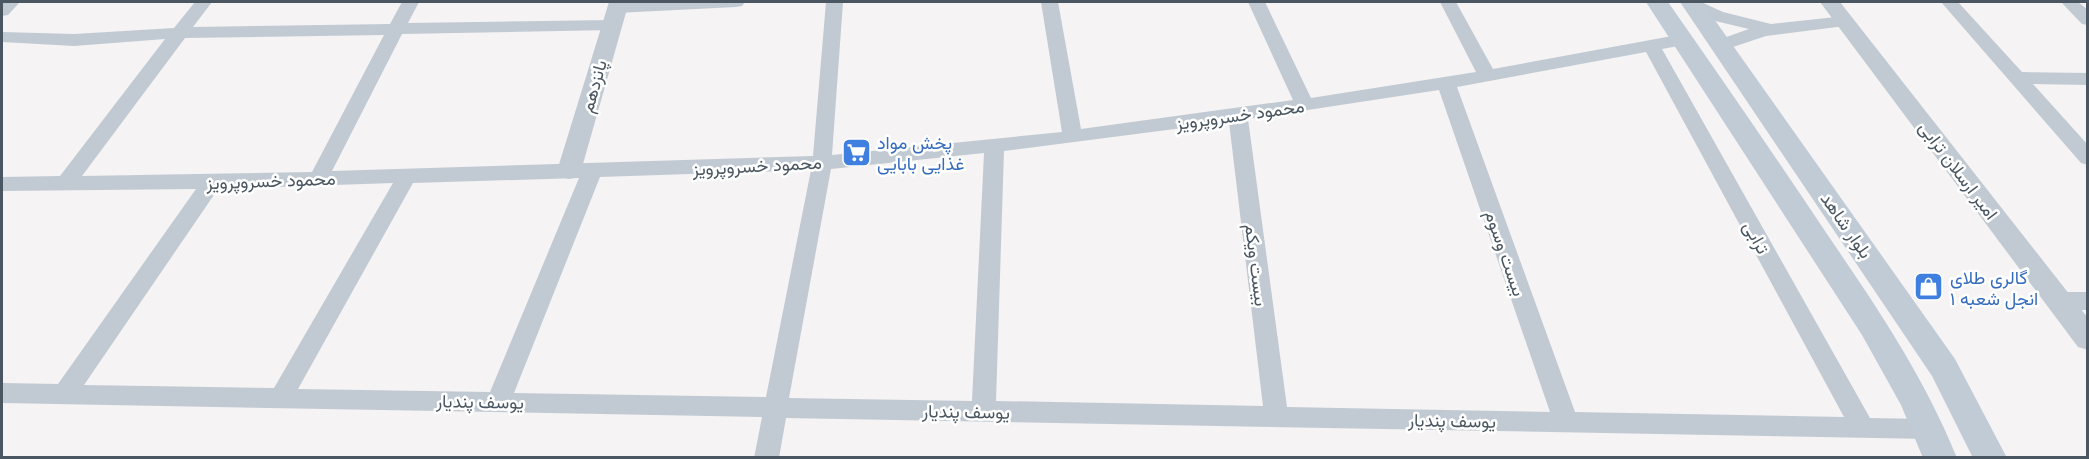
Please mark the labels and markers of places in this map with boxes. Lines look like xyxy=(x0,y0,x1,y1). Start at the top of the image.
place label: پخش مواد غذایی بابایی xyxy=(877,130,964,175)
supermarket icon: پخش مواد غذایی بابایی xyxy=(840,136,872,168)
place label: گالری طلای انجل شعبه ۱ xyxy=(1950,265,2038,310)
shop icon: گالری طلای انجل شعبه ۱ xyxy=(1913,271,1945,303)

